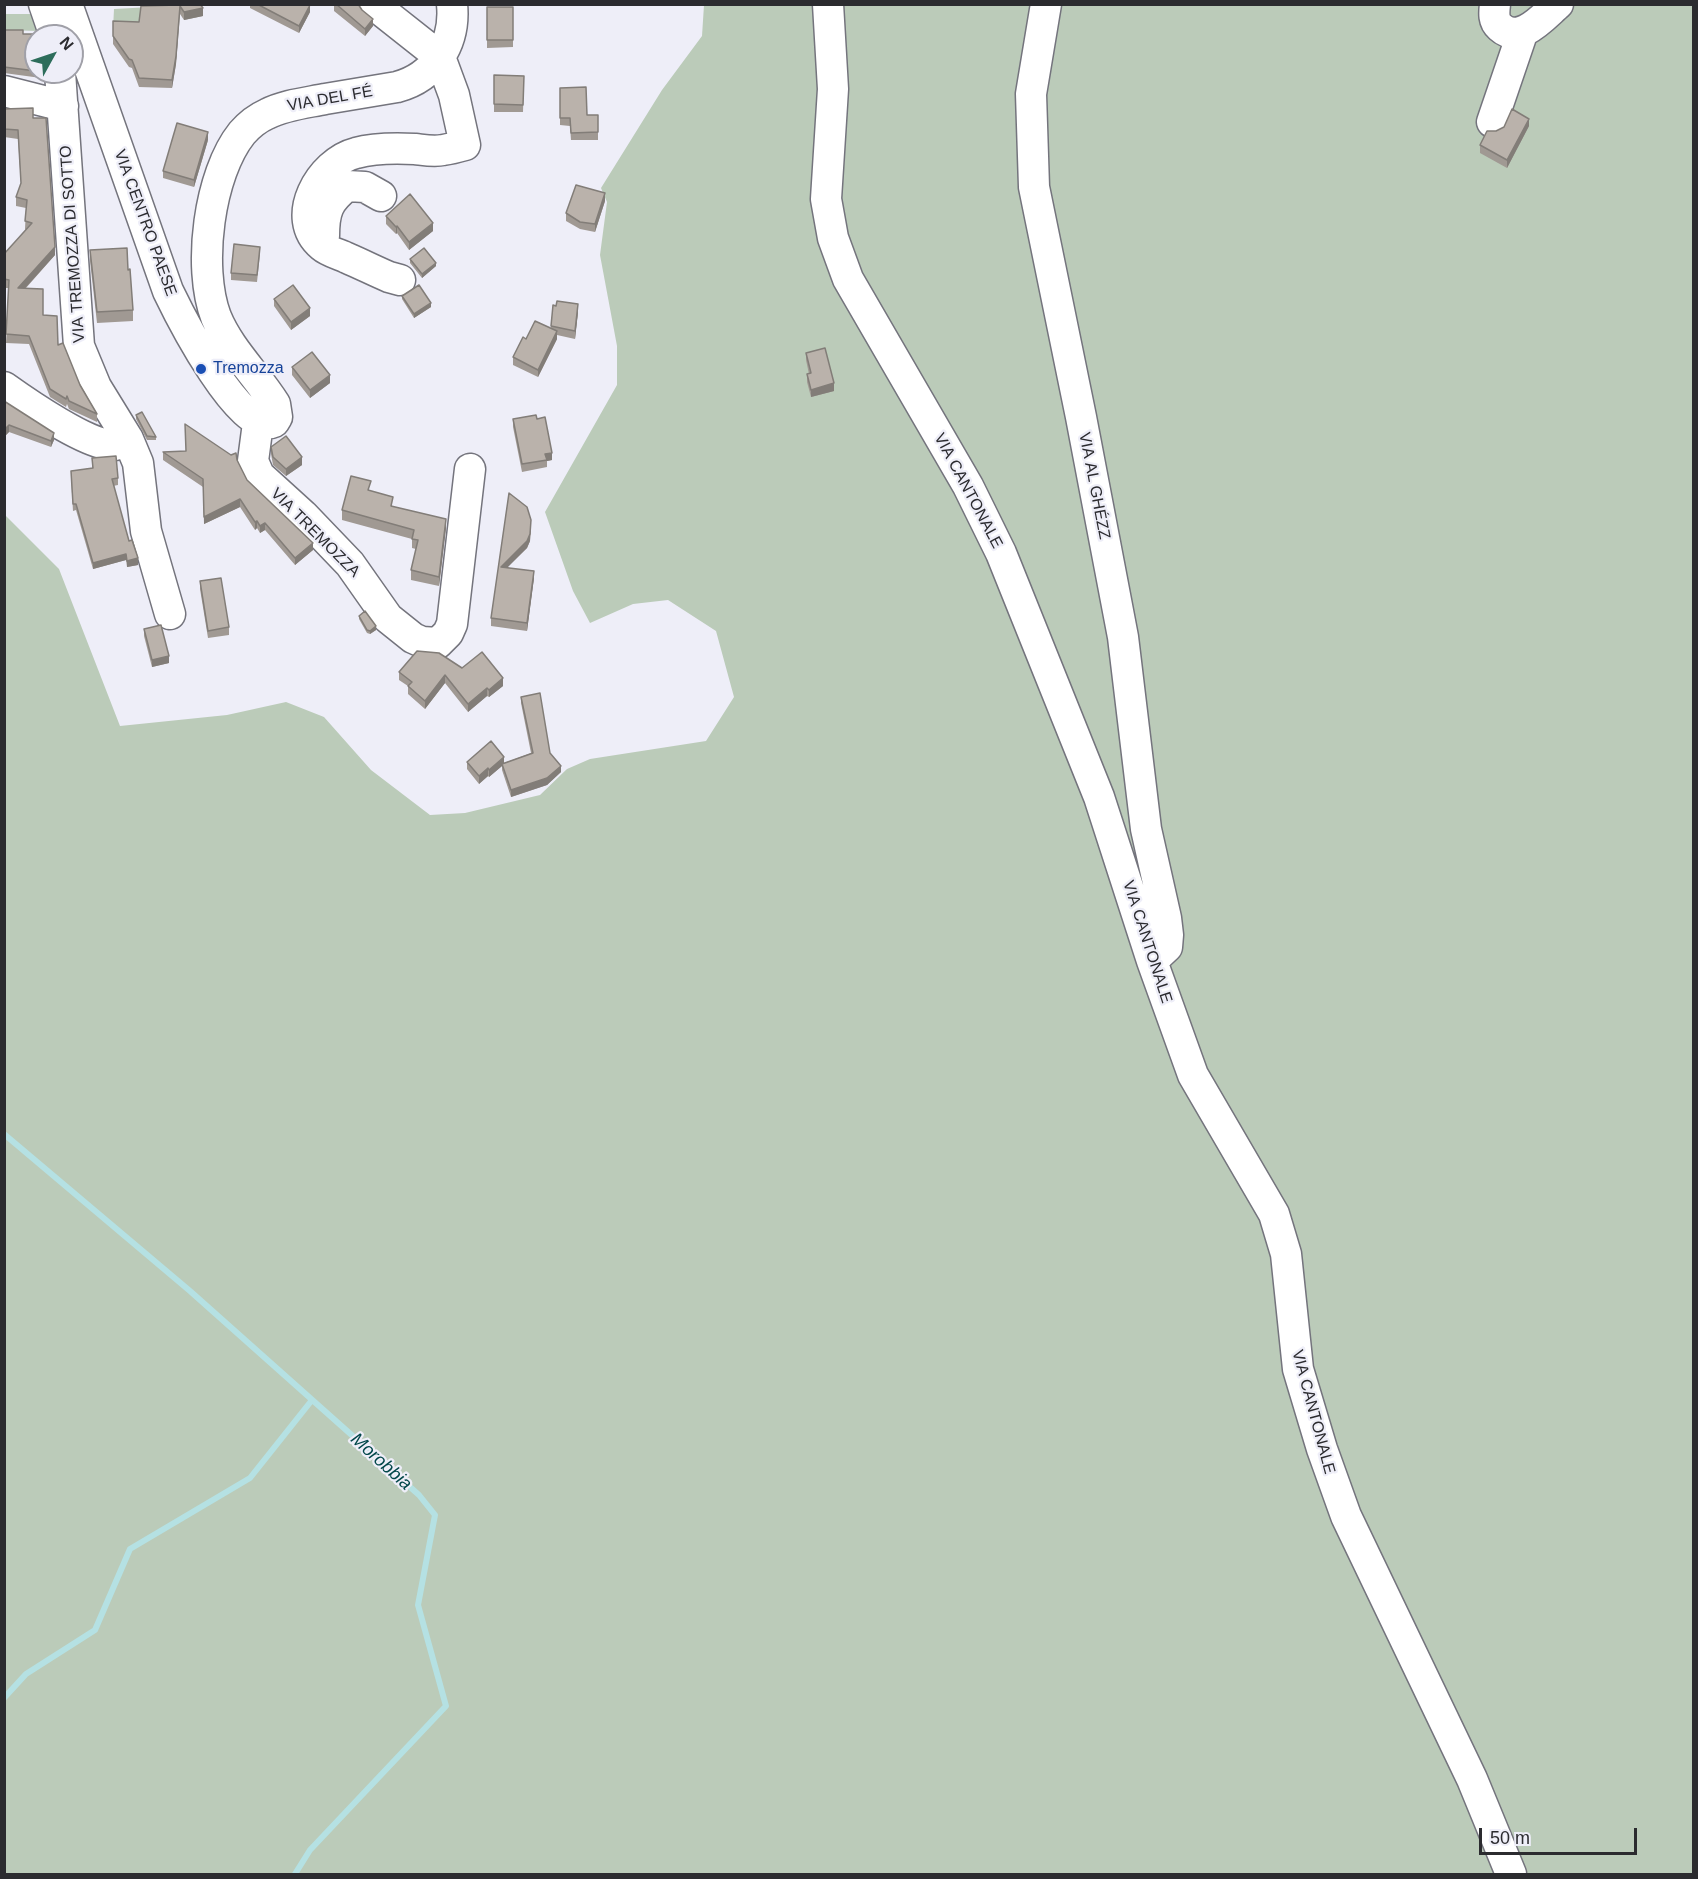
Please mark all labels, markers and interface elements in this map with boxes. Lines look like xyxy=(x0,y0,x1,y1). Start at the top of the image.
north arrow xyxy=(24,24,84,84)
text: N xyxy=(56,34,77,53)
street label: VIA DEL FÉ xyxy=(286,82,374,116)
street label: VIA TREMOZZA DI SOTTO xyxy=(57,145,89,343)
street label: VIA CENTRO PAESE xyxy=(110,147,180,299)
place label: Tremozza xyxy=(213,359,284,379)
marker: Tremozza xyxy=(194,362,208,376)
street label: VIA CANTONALE xyxy=(930,430,1006,552)
street label: VIA AL GHÉZZ xyxy=(1074,431,1114,541)
street label: VIA TREMOZZA xyxy=(266,484,364,582)
street label: VIA CANTONALE xyxy=(1118,878,1176,1006)
street label: VIA CANTONALE xyxy=(1287,1348,1339,1476)
water label: Morobbia xyxy=(346,1429,416,1495)
scale bar xyxy=(1482,1816,1640,1854)
text: 50 m xyxy=(1490,1828,1530,1848)

